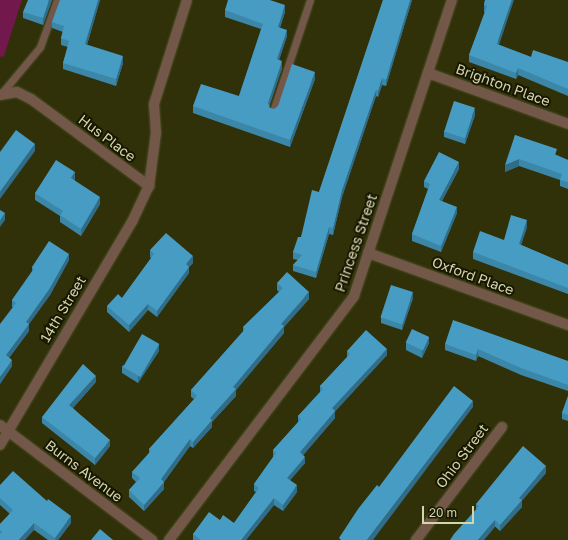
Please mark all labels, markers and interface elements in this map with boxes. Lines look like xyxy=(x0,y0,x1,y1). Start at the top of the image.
street label: Brighton Place xyxy=(454,60,552,110)
street label: Hus Place xyxy=(75,111,139,165)
street label: Princess Street xyxy=(331,192,381,294)
street label: Oxford Place xyxy=(430,253,516,299)
street label: 14th Street xyxy=(37,273,89,345)
street label: Ohio Street xyxy=(432,421,492,491)
street label: Burns Avenue xyxy=(42,437,126,505)
scale bar xyxy=(424,498,476,524)
text: 20 m xyxy=(429,505,457,520)

